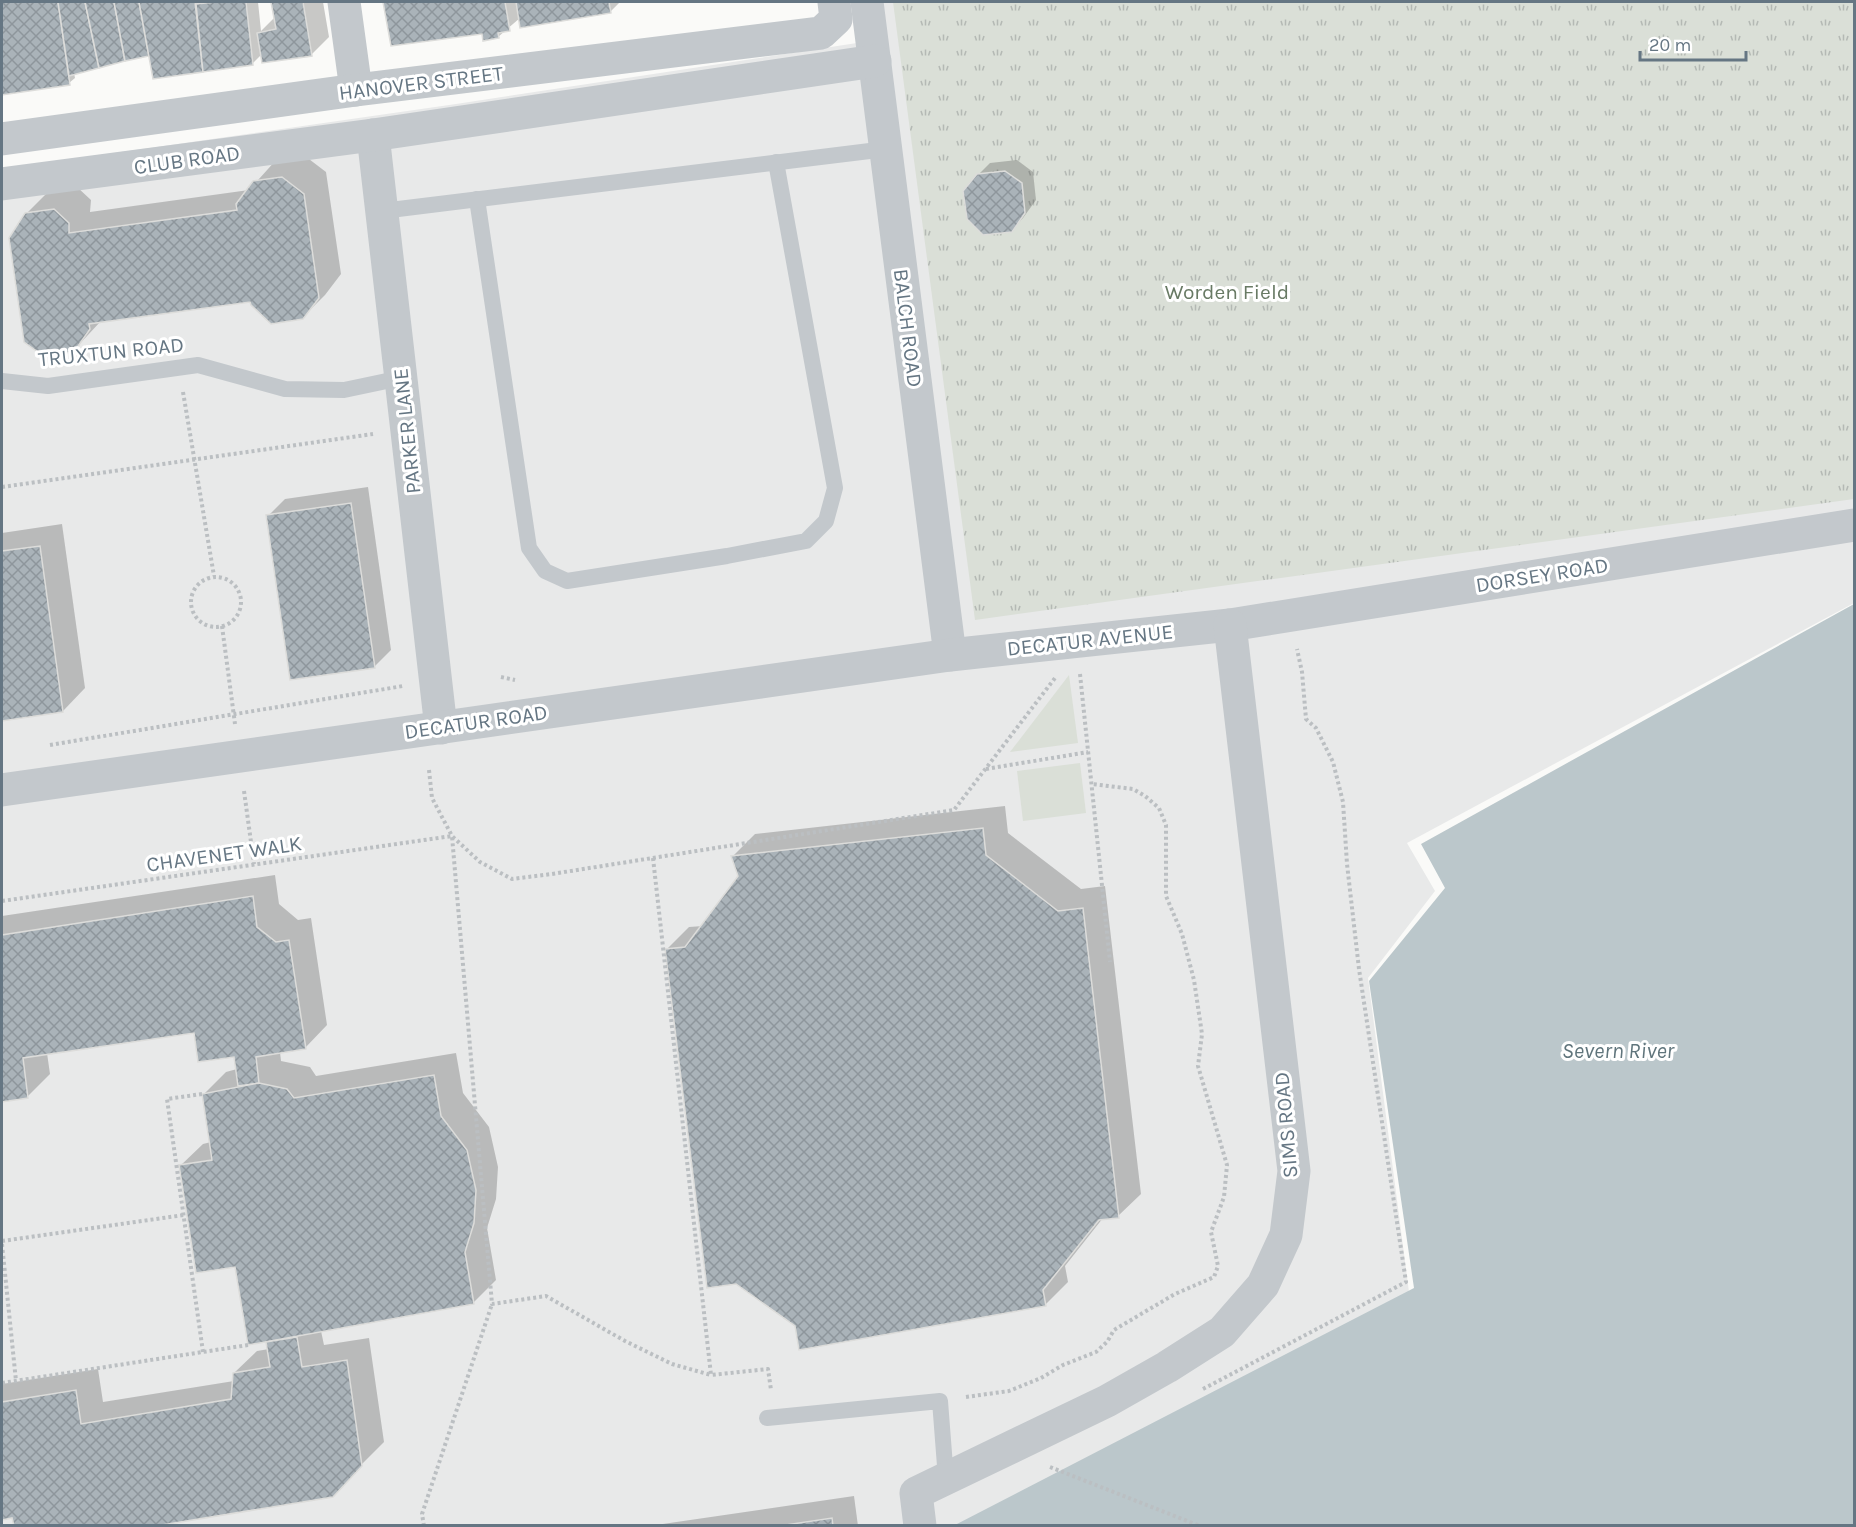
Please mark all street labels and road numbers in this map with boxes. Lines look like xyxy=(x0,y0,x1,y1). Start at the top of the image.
street label: HANOVER STREET xyxy=(337,61,505,105)
street label: CLUB ROAD xyxy=(132,141,242,179)
street label: BALCH ROAD xyxy=(889,267,927,389)
street label: TRUXTUN ROAD xyxy=(37,332,185,372)
street label: PARKER LANE xyxy=(388,367,426,495)
street label: DORSEY ROAD xyxy=(1474,553,1610,597)
street label: DECATUR AVENUE xyxy=(1006,619,1174,661)
street label: DECATUR ROAD xyxy=(403,700,549,744)
street label: CHAVENET WALK xyxy=(145,831,303,877)
street label: SIMS ROAD xyxy=(1269,1071,1303,1179)

